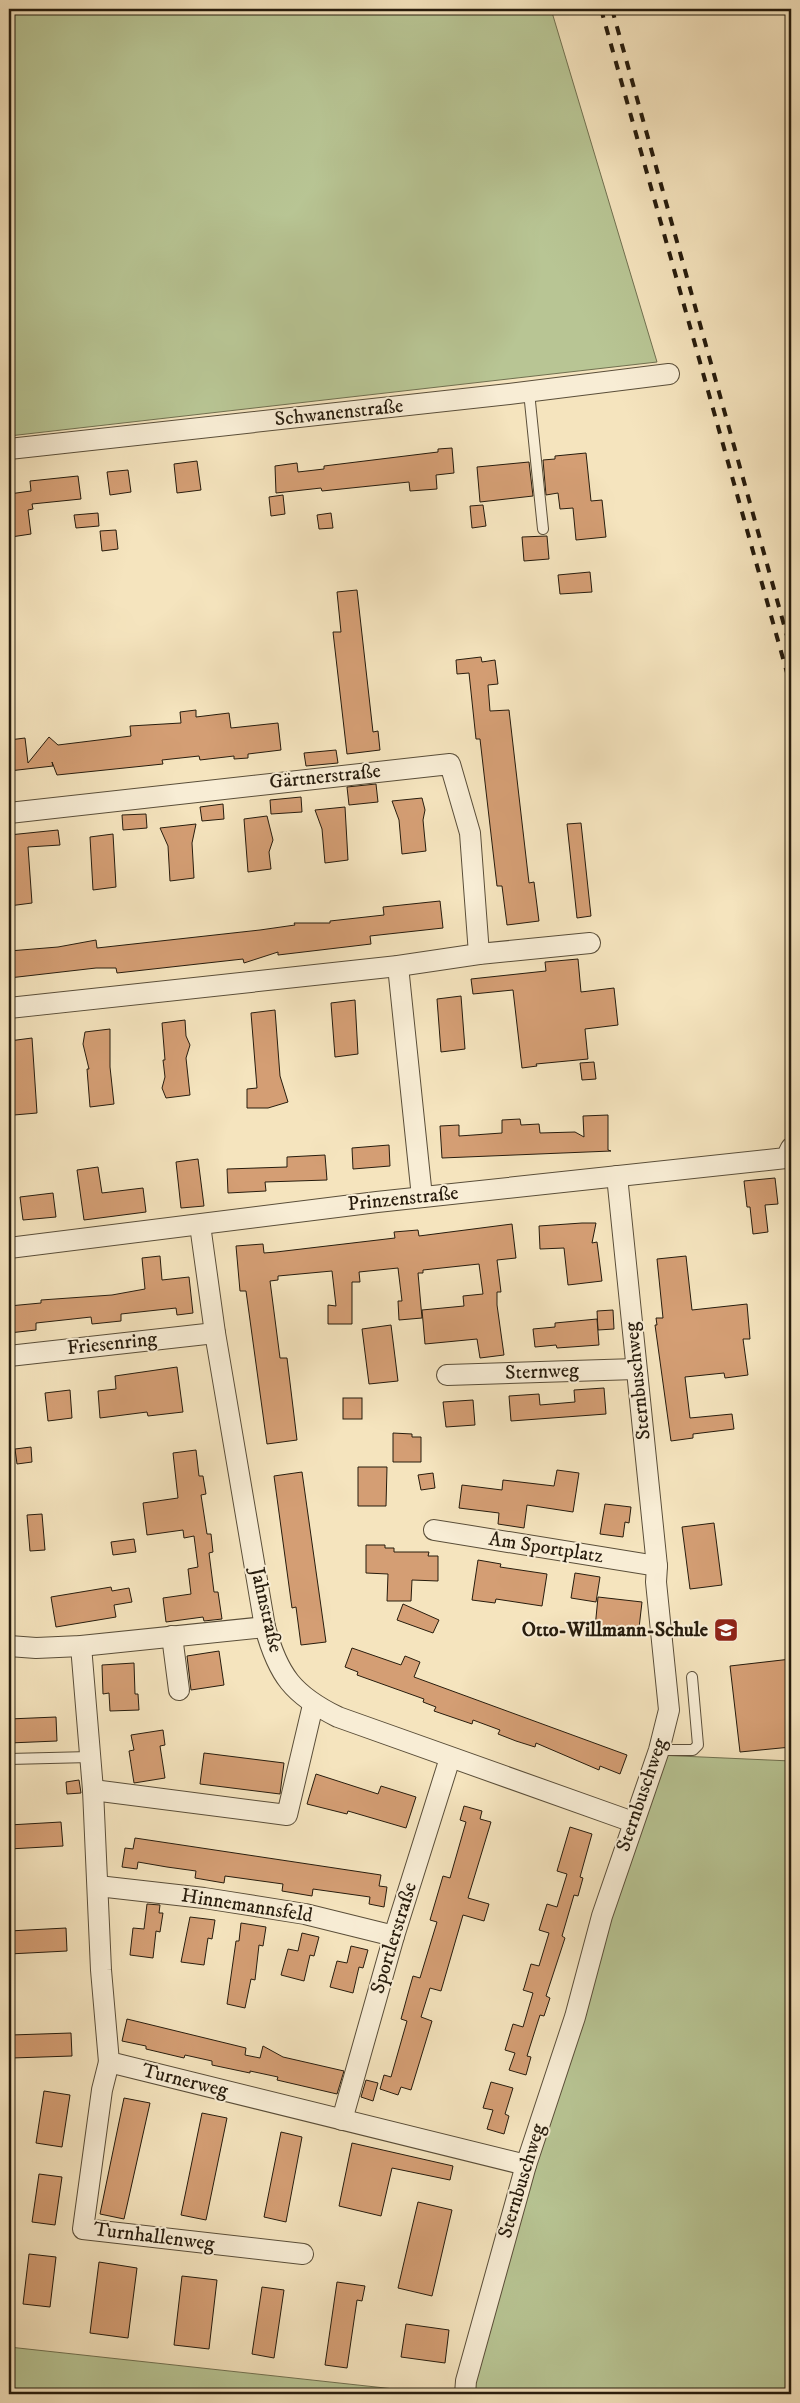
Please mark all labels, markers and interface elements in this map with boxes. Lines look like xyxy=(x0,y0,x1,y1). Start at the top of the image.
street label: Schwanenstraße xyxy=(273,394,405,432)
street label: Gärtnerstraße xyxy=(268,759,382,795)
street label: Prinzenstraße xyxy=(346,1181,460,1217)
street label: Sternbuschweg xyxy=(619,1320,657,1441)
street label: Friesenring xyxy=(66,1327,158,1361)
street label: Sternweg xyxy=(505,1358,580,1386)
street label: Am Sportplatz xyxy=(487,1527,605,1569)
street label: Jahnstraße xyxy=(244,1563,288,1655)
school or university icon: Otto-Willmann-Schule xyxy=(713,1617,739,1643)
place label: Otto-Willmann-Schule xyxy=(522,1618,709,1643)
street label: Sternbuschweg xyxy=(611,1735,673,1855)
street label: Sportlerstraße xyxy=(365,1879,423,1997)
street label: Hinnemannsfeld xyxy=(179,1883,315,1929)
street label: Turnerweg xyxy=(139,2058,231,2104)
street label: Sternbuschweg xyxy=(493,2120,551,2241)
street label: Turnhallenweg xyxy=(92,2217,216,2257)

